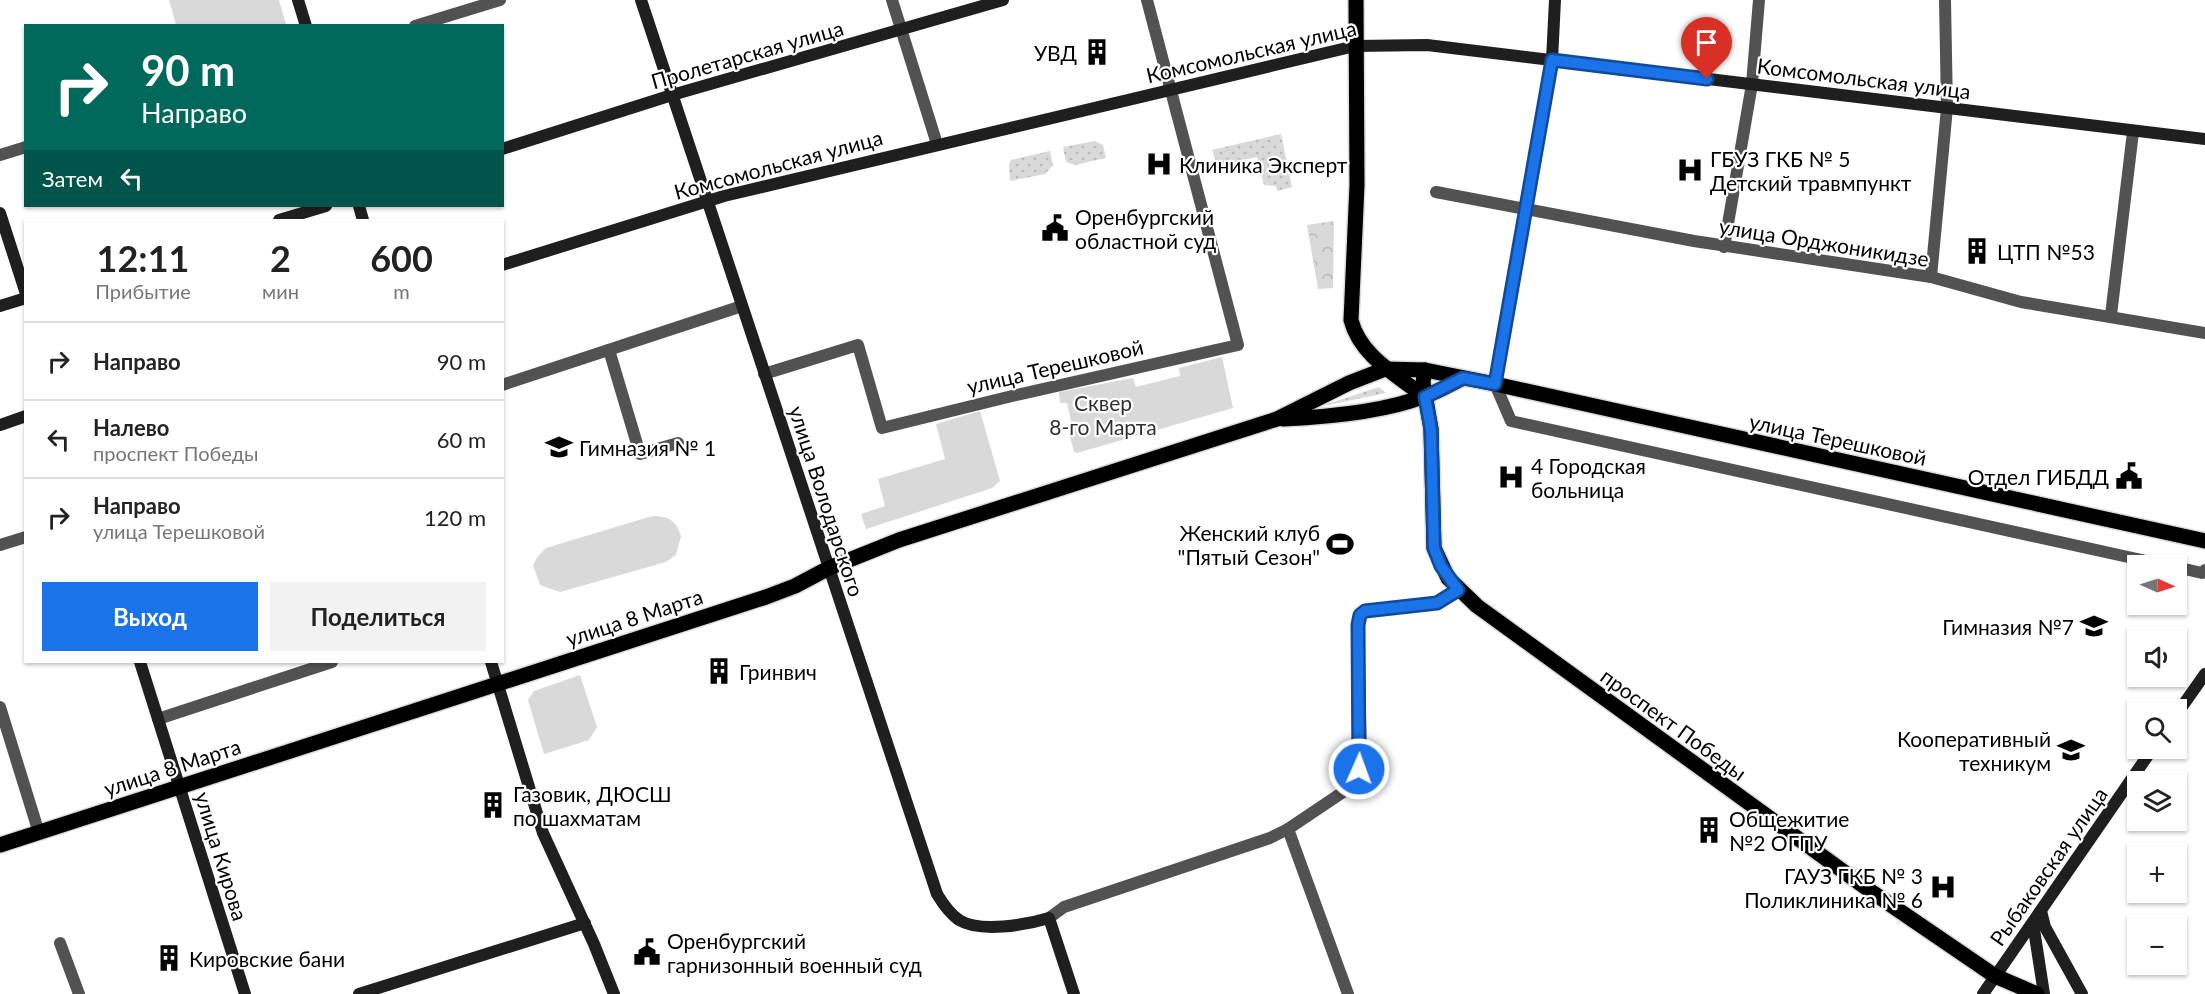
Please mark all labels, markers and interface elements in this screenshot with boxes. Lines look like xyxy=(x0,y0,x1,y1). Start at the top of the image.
street label: Пролетарская улица xyxy=(648,15,846,93)
street label: Комсомольская улица xyxy=(1143,15,1359,87)
pin xyxy=(1681,17,1732,79)
icon: arrive xyxy=(1690,26,1723,59)
building icon: УВД xyxy=(1082,37,1112,67)
place label: УВД xyxy=(1034,40,1077,65)
text: 90 m xyxy=(141,45,235,95)
icon: right xyxy=(42,48,120,126)
street label: Комсомольская улица xyxy=(1756,52,1972,104)
text: Направо xyxy=(141,96,247,129)
street label: Комсомольская улица xyxy=(671,124,885,204)
place label: ГБУЗ ГКБ № 5 Детский травмпункт xyxy=(1710,146,1912,195)
hospital icon: Клиника Эксперт xyxy=(1144,149,1174,179)
place label: Клиника Эксперт xyxy=(1179,152,1348,177)
hospital icon: ГБУЗ ГКБ № 5 Детский травмпункт xyxy=(1675,155,1705,185)
icon: left xyxy=(115,162,148,195)
text: Затем xyxy=(42,165,103,192)
place label: Оренбургский областной суд xyxy=(1075,204,1216,253)
public building icon: Оренбургский областной суд xyxy=(1040,213,1070,243)
street label: улица Орджоникидзе xyxy=(1717,213,1931,271)
text: 12:11 xyxy=(97,236,189,280)
text: 2 xyxy=(270,236,291,280)
text: 600 xyxy=(370,236,433,280)
building icon: ЦТП №53 xyxy=(1962,236,1992,266)
place label: ЦТП №53 xyxy=(1997,239,2095,264)
text: Прибытие xyxy=(95,279,191,303)
text: мин xyxy=(262,279,299,303)
text: m xyxy=(393,279,410,303)
street label: улица Терешковой xyxy=(964,334,1146,398)
icon: right xyxy=(42,345,75,378)
text: Направо xyxy=(93,348,181,375)
text: 90 m xyxy=(437,348,486,375)
park label: Сквер 8-го Марта xyxy=(1049,390,1157,439)
street label: улица Володарского xyxy=(784,402,870,600)
street label: улица Терешковой xyxy=(1747,408,1929,470)
text: Налево xyxy=(93,414,169,441)
icon: left xyxy=(42,423,75,456)
text: 60 m xyxy=(437,426,486,453)
school or university icon: Гимназия № 1 xyxy=(544,432,574,462)
place label: Гимназия № 1 xyxy=(579,435,716,460)
text: проспект Победы xyxy=(93,441,258,465)
place label: 4 Городская больница xyxy=(1531,453,1646,502)
public building icon: Отдел ГИБДД xyxy=(2114,461,2144,491)
hospital icon: 4 Городская больница xyxy=(1496,462,1526,492)
place label: Отдел ГИБДД xyxy=(1968,464,2109,489)
text: Направо xyxy=(93,492,181,519)
icon: right xyxy=(42,501,75,534)
text: 120 m xyxy=(424,504,486,531)
text: улица Терешковой xyxy=(93,519,265,543)
place label: Женский клуб "Пятый Сезон" xyxy=(1178,520,1320,569)
sports icon: Женский клуб "Пятый Сезон" xyxy=(1325,529,1355,559)
north arrow xyxy=(2127,555,2187,615)
map controls xyxy=(2127,555,2187,975)
button: Выход xyxy=(42,582,258,651)
button: Поделиться xyxy=(270,582,486,651)
street label: улица 8 Марта xyxy=(562,583,706,651)
school or university icon: Гимназия №7 xyxy=(2079,611,2109,641)
place label: Гимназия №7 xyxy=(1942,614,2074,639)
button: sound xyxy=(2127,627,2187,687)
building icon: Гринвич xyxy=(704,656,734,686)
place label: Гринвич xyxy=(739,659,817,684)
street label: проспект Победы xyxy=(1596,663,1752,785)
button: search xyxy=(2127,699,2187,759)
place label: Кооперативный техникум xyxy=(1897,726,2051,775)
street label: улица 8 Марта xyxy=(100,733,244,801)
school or university icon: Кооперативный техникум xyxy=(2056,735,2086,765)
position arrow xyxy=(1327,737,1391,801)
button: layers xyxy=(2127,771,2187,831)
place label: Газовик, ДЮСШ по шахматам xyxy=(513,781,672,830)
street label: Рыбаковская улица xyxy=(1984,782,2112,950)
street label: улица Кирова xyxy=(191,789,253,923)
building icon: Газовик, ДЮСШ по шахматам xyxy=(478,790,508,820)
place label: Общежитие №2 ОГПУ xyxy=(1729,806,1849,855)
building icon: Общежитие №2 ОГПУ xyxy=(1694,815,1724,845)
button: + xyxy=(2127,843,2187,903)
place label: ГАУЗ ГКБ № 3 Поликлиника № 6 xyxy=(1744,863,1923,912)
hospital icon: ГАУЗ ГКБ № 3 Поликлиника № 6 xyxy=(1928,872,1958,902)
button: − xyxy=(2127,915,2187,975)
place label: Оренбургский гарнизонный военный суд xyxy=(667,928,922,977)
public building icon: Оренбургский гарнизонный военный суд xyxy=(632,937,662,967)
building icon: Кировские бани xyxy=(154,943,184,973)
place label: Кировские бани xyxy=(189,946,345,971)

